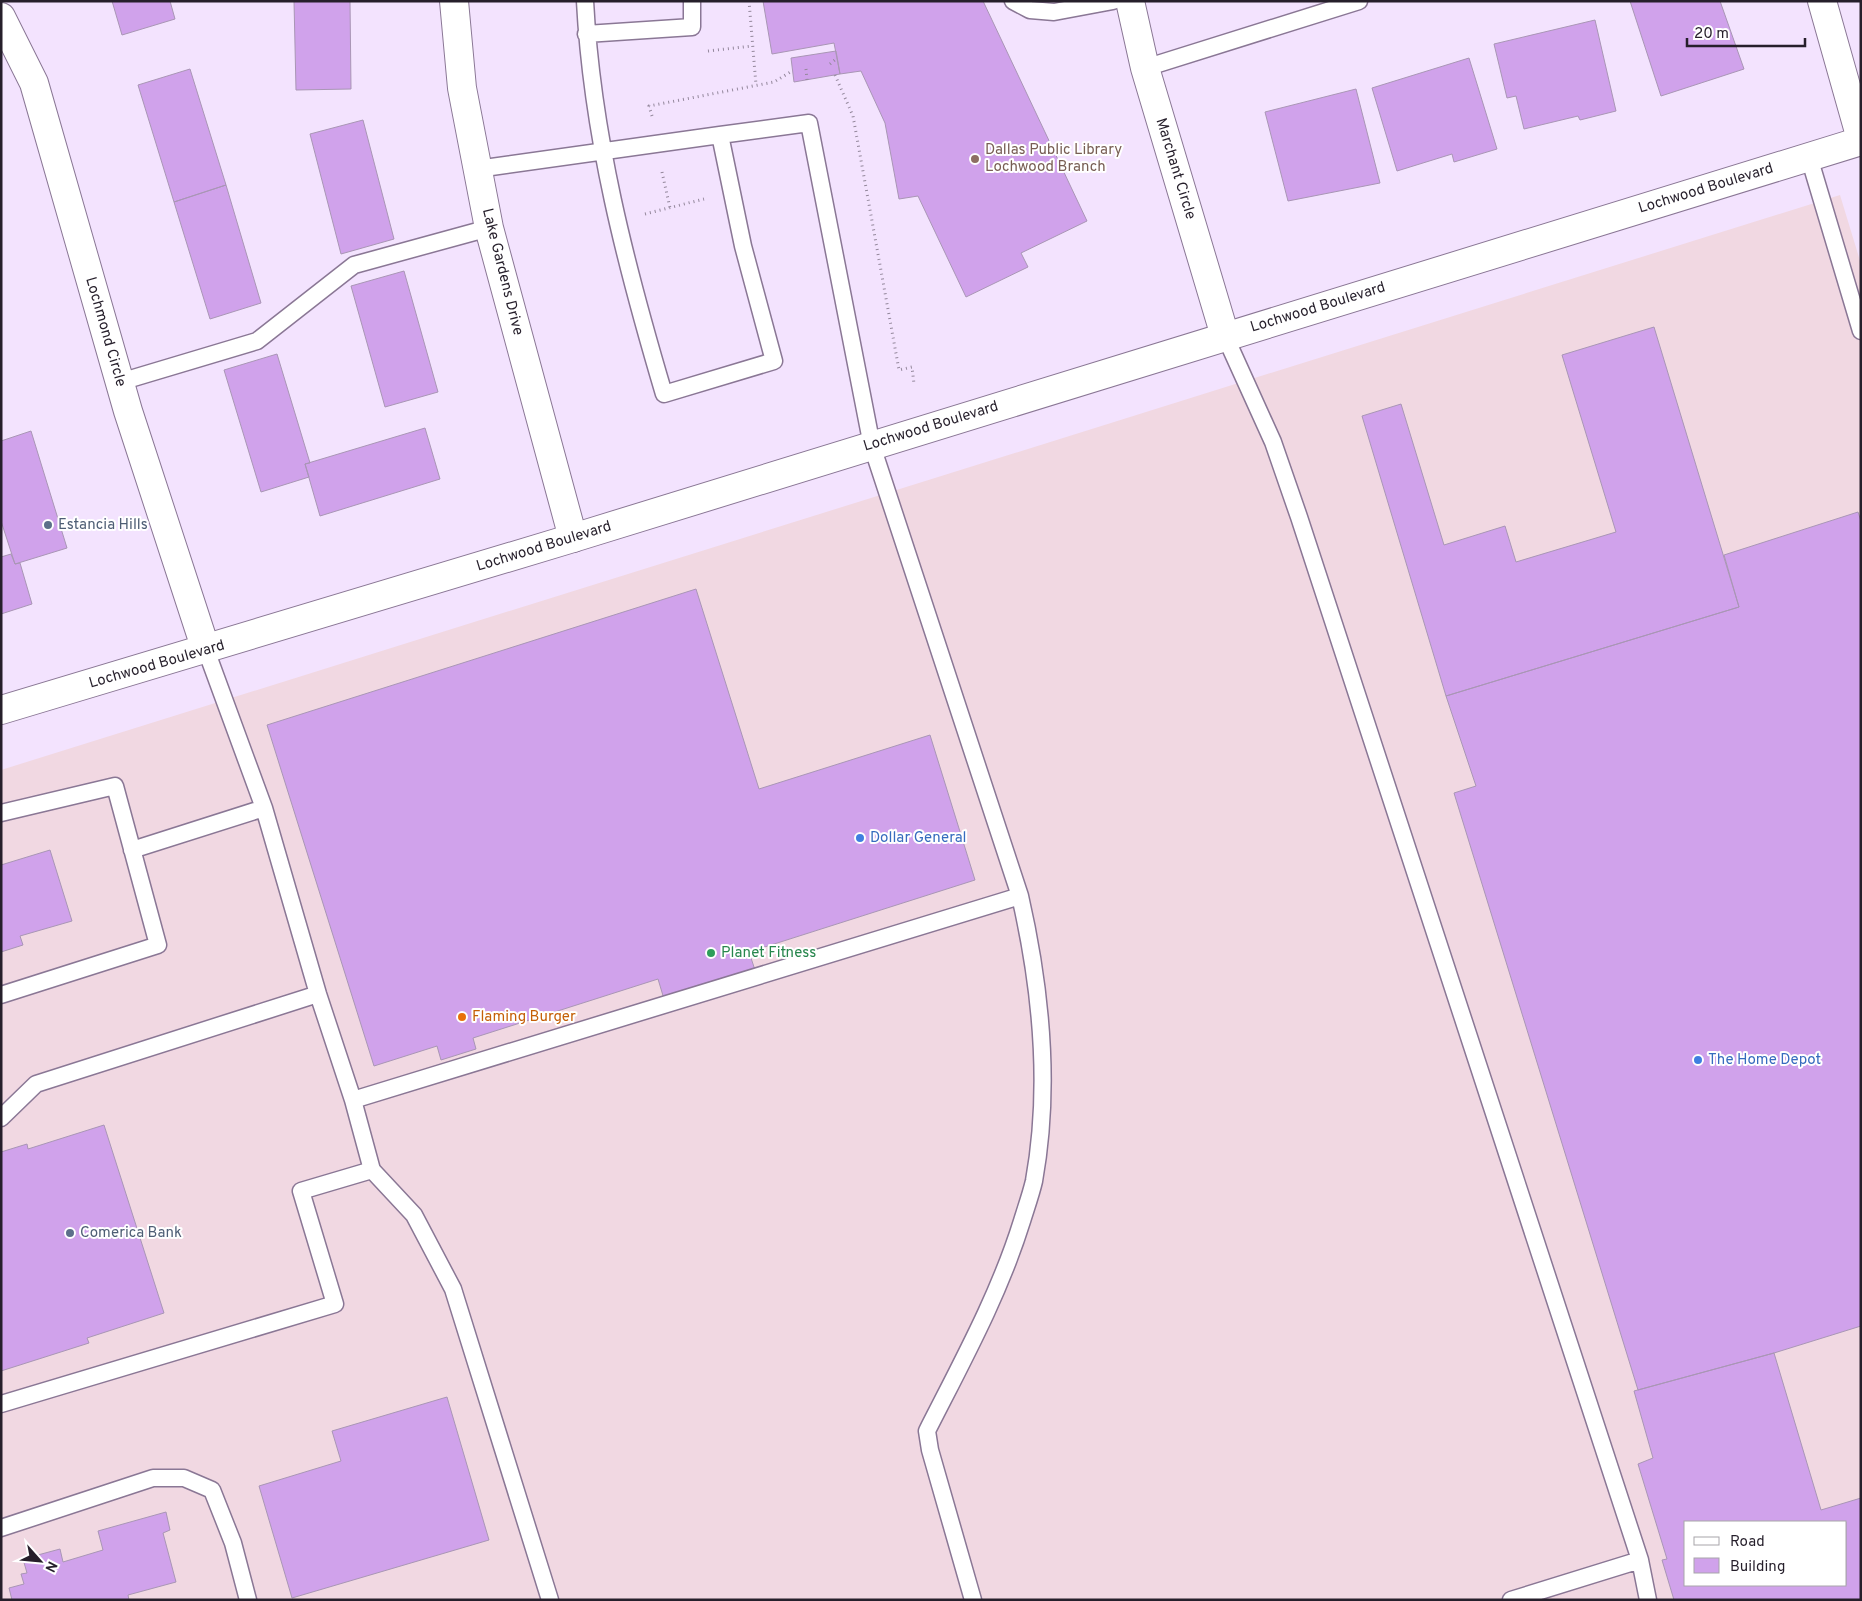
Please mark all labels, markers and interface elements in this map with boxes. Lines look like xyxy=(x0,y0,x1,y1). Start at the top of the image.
scale bar xyxy=(1687,15,1804,47)
text: 20 m xyxy=(1694,25,1729,44)
street label: Marchant Circle xyxy=(1151,116,1199,222)
place label: Dallas Public Library Lochwood Branch xyxy=(985,141,1122,177)
marker: Dallas Public Library Lochwood Branch xyxy=(969,153,981,165)
street label: Lochwood Boulevard xyxy=(1636,159,1776,219)
street label: Lake Gardens Drive xyxy=(477,206,527,338)
street label: Lochmond Circle xyxy=(80,275,130,389)
street label: Lochwood Boulevard xyxy=(1248,278,1388,338)
street label: Lochwood Boulevard xyxy=(861,397,1001,457)
place label: Estancia Hills xyxy=(58,516,148,535)
street label: Lochwood Boulevard xyxy=(474,517,614,577)
marker: Estancia Hills xyxy=(42,519,54,531)
street label: Lochwood Boulevard xyxy=(87,637,227,693)
place label: Dollar General xyxy=(870,829,967,848)
marker: Dollar General xyxy=(854,832,866,844)
place label: Planet Fitness xyxy=(721,944,816,963)
marker: Planet Fitness xyxy=(705,947,717,959)
place label: Flaming Burger xyxy=(472,1008,576,1027)
marker: Flaming Burger xyxy=(456,1011,468,1023)
place label: The Home Depot xyxy=(1708,1051,1821,1070)
marker: The Home Depot xyxy=(1692,1054,1704,1066)
place label: Comerica Bank xyxy=(80,1224,182,1243)
marker: Comerica Bank xyxy=(64,1227,76,1239)
legend xyxy=(1684,1521,1847,1586)
text: Road xyxy=(1730,1533,1765,1552)
north arrow xyxy=(15,1536,65,1586)
text: N xyxy=(40,1558,60,1575)
text: Building xyxy=(1730,1558,1785,1577)

